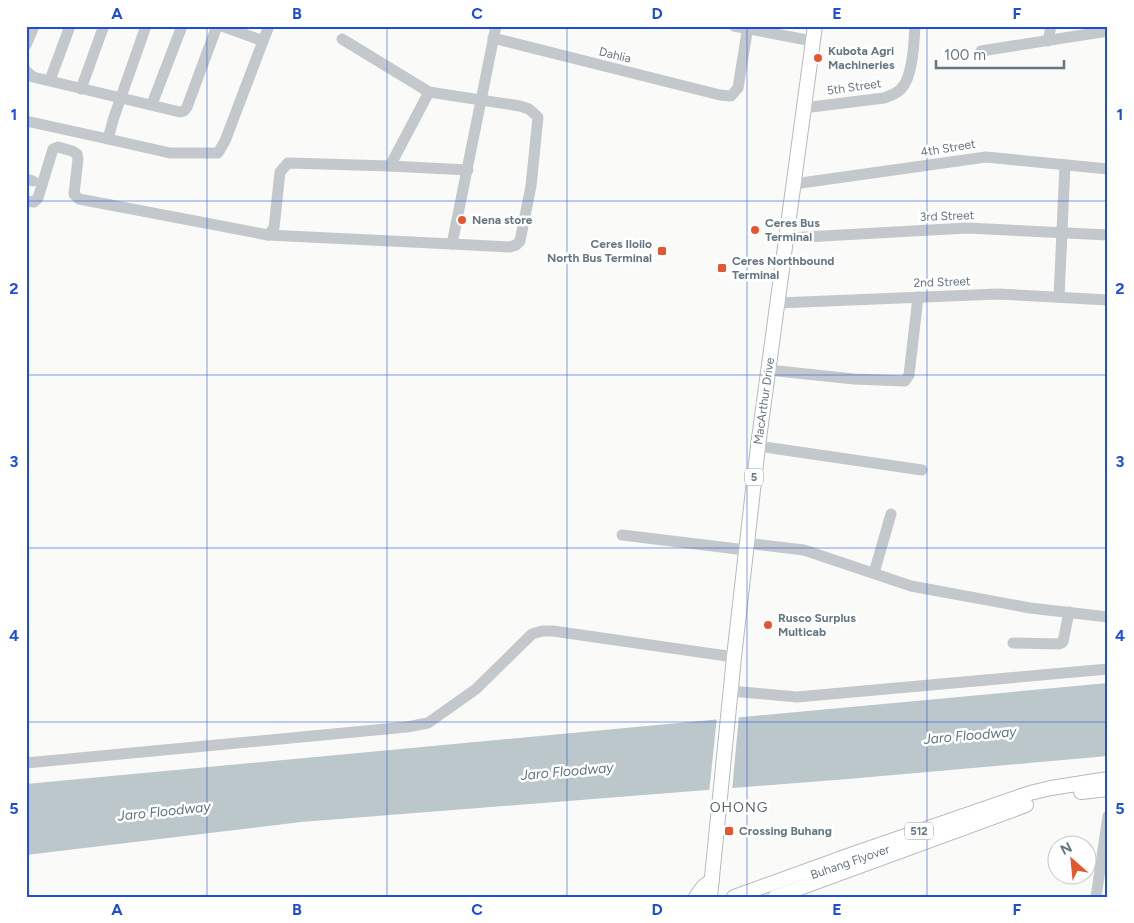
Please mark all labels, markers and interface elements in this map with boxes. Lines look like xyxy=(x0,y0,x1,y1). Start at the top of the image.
text: A xyxy=(111,4,123,23)
text: B xyxy=(292,4,302,23)
text: C xyxy=(471,4,483,23)
text: D xyxy=(651,4,663,23)
text: E xyxy=(832,4,842,23)
text: F xyxy=(1013,4,1022,23)
scale bar xyxy=(936,38,1064,70)
street label: Dahlia xyxy=(597,44,633,66)
place label: Kubota Agri Machineries xyxy=(828,44,895,72)
text: 100 m xyxy=(944,46,986,64)
marker: Kubota Agri Machineries xyxy=(812,52,824,64)
street label: 5th Street xyxy=(826,76,883,98)
text: 1 xyxy=(11,105,17,124)
text: 1 xyxy=(1117,105,1123,124)
street label: 4th Street xyxy=(920,137,977,159)
street label: 3rd Street xyxy=(920,208,975,224)
place label: Nena store xyxy=(472,213,533,227)
marker: Nena store xyxy=(456,214,468,226)
place label: Ceres Bus Terminal xyxy=(765,216,820,244)
marker: Ceres Bus Terminal xyxy=(749,224,761,236)
place label: Ceres Iloilo North Bus Terminal xyxy=(547,237,652,265)
marker: Ceres Iloilo North Bus Terminal xyxy=(656,245,668,257)
place label: Ceres Northbound Terminal xyxy=(732,254,834,282)
marker: Ceres Northbound Terminal xyxy=(716,262,728,274)
street label: 2nd Street xyxy=(913,274,971,290)
text: 2 xyxy=(9,279,19,298)
text: 2 xyxy=(1115,279,1125,298)
street label: MacArthur Drive xyxy=(751,356,777,445)
text: 3 xyxy=(10,452,19,471)
text: 3 xyxy=(1116,452,1125,471)
road number: 5 xyxy=(745,468,763,486)
place label: Rusco Surplus Multicab xyxy=(778,611,856,639)
marker: Rusco Surplus Multicab xyxy=(762,619,774,631)
text: 4 xyxy=(9,626,19,645)
text: 4 xyxy=(1115,626,1125,645)
water label: Jaro Floodway xyxy=(922,723,1018,748)
water label: Jaro Floodway xyxy=(519,759,615,784)
water label: Jaro Floodway xyxy=(116,798,212,825)
text: 5 xyxy=(9,799,19,818)
district label: OHONG xyxy=(710,799,768,816)
text: 5 xyxy=(1115,799,1125,818)
road number: 512 xyxy=(905,822,933,839)
place label: Crossing Buhang xyxy=(739,824,832,838)
marker: Crossing Buhang xyxy=(723,825,735,837)
north arrow xyxy=(1046,836,1096,886)
text: N xyxy=(1058,839,1075,859)
street label: Buhang Flyover xyxy=(809,842,891,882)
text: A xyxy=(111,900,123,919)
text: B xyxy=(292,900,302,919)
text: C xyxy=(471,900,483,919)
text: D xyxy=(651,900,663,919)
text: E xyxy=(832,900,842,919)
text: F xyxy=(1013,900,1022,919)

